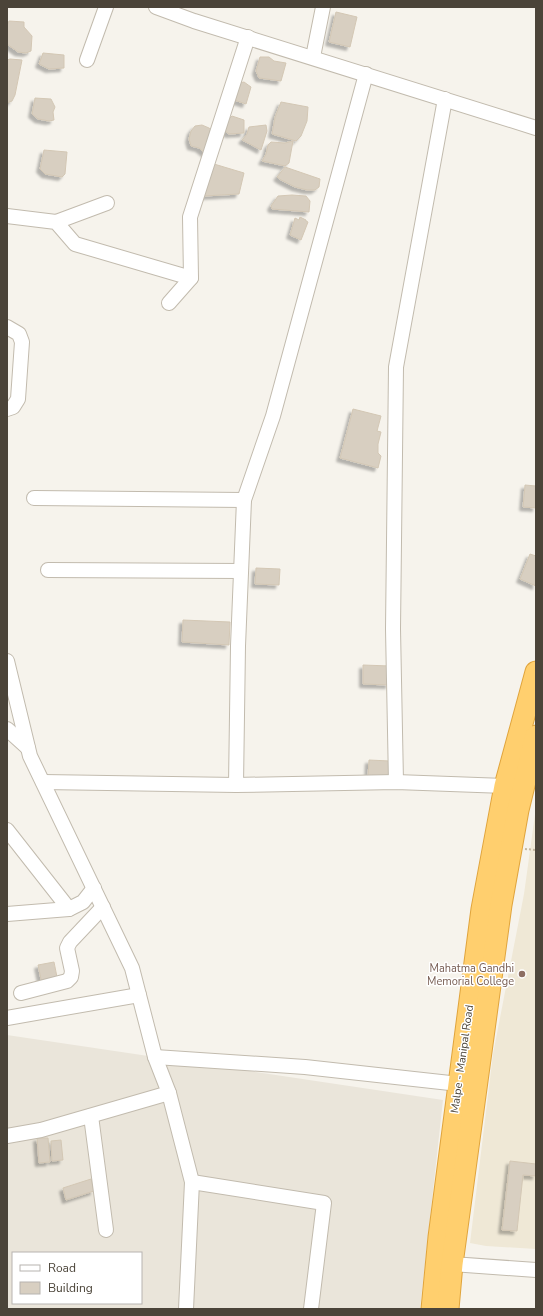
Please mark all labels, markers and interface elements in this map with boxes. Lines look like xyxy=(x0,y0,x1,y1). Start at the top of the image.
place label: Mahatma Gandhi Memorial College xyxy=(427,961,514,989)
marker: Mahatma Gandhi Memorial College xyxy=(517,969,527,979)
street label: Malpe - Manipal Road xyxy=(447,1004,477,1114)
legend xyxy=(12,1252,142,1304)
text: Road xyxy=(48,1260,76,1276)
text: Building xyxy=(48,1280,93,1296)

